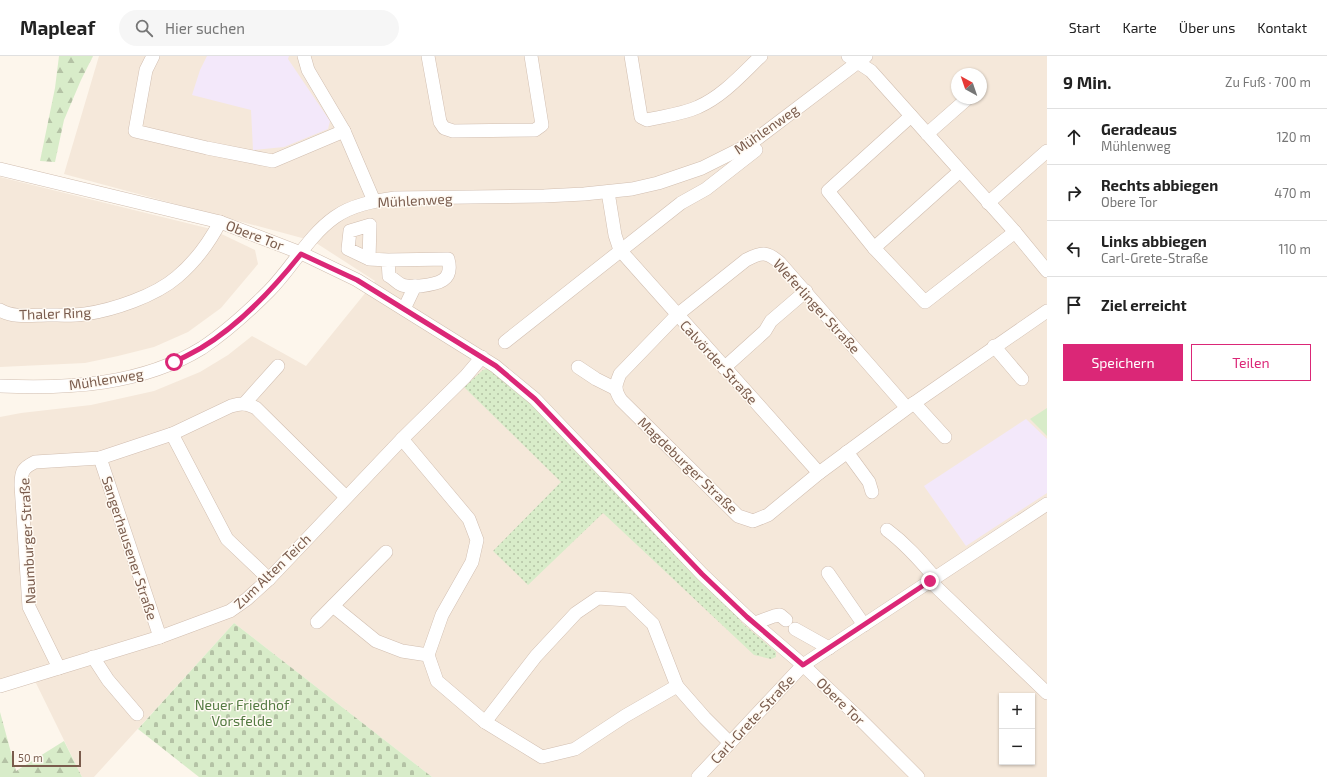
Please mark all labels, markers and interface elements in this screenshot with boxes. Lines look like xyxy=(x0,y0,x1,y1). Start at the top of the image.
search box xyxy=(119,10,399,46)
text: Mapleaf xyxy=(20,16,95,39)
icon: search xyxy=(133,17,155,39)
text: Hier suchen xyxy=(165,19,245,37)
text: Start xyxy=(1069,19,1100,36)
text: Karte xyxy=(1122,19,1157,36)
text: Über uns xyxy=(1179,19,1235,36)
text: Kontakt xyxy=(1257,19,1307,36)
north arrow xyxy=(951,68,987,104)
text: 9 Min. xyxy=(1063,72,1111,92)
text: Zu Fuß · 700 m xyxy=(1225,74,1311,90)
street label: Mühlenweg xyxy=(730,100,802,157)
text: Geradeaus xyxy=(1101,120,1177,138)
icon: ahead xyxy=(1063,126,1085,148)
text: 120 m xyxy=(1276,129,1311,145)
text: Mühlenweg xyxy=(1101,138,1171,154)
text: Rechts abbiegen xyxy=(1101,176,1218,194)
icon: right xyxy=(1063,182,1085,204)
text: 470 m xyxy=(1274,185,1311,201)
street label: Mühlenweg xyxy=(377,190,453,210)
text: Obere Tor xyxy=(1101,194,1157,210)
street label: Obere Tor xyxy=(224,216,287,254)
text: Links abbiegen xyxy=(1101,232,1207,250)
icon: left xyxy=(1063,238,1085,260)
text: 110 m xyxy=(1279,241,1311,257)
text: Carl-Grete-Straße xyxy=(1101,250,1208,266)
street label: Weferlinger Straße xyxy=(770,255,864,357)
icon: arrive xyxy=(1063,294,1085,316)
text: Ziel erreicht xyxy=(1101,296,1187,314)
street label: Thaler Ring xyxy=(19,303,92,323)
street label: Calvörder Straße xyxy=(677,316,761,408)
button: Speichern xyxy=(1063,344,1183,381)
button: Teilen xyxy=(1191,344,1311,381)
route start xyxy=(165,353,183,371)
street label: Mühlenweg xyxy=(68,365,145,393)
street label: Magdeburger Straße xyxy=(635,413,741,517)
street label: Sangerhausener Straße xyxy=(99,474,161,622)
street label: Naumburger Straße xyxy=(15,477,39,605)
street label: Zum Alten Teich xyxy=(230,530,314,612)
route end xyxy=(921,572,939,590)
street label: Carl-Grete-Straße xyxy=(706,671,798,767)
street label: Obere Tor xyxy=(813,674,869,728)
map controls xyxy=(999,693,1035,765)
button: + xyxy=(999,693,1035,729)
park label: Neuer Friedhof Vorsfelde xyxy=(195,696,290,729)
button: − xyxy=(999,729,1035,765)
scale bar xyxy=(12,749,81,768)
text: 50 m xyxy=(18,751,43,764)

